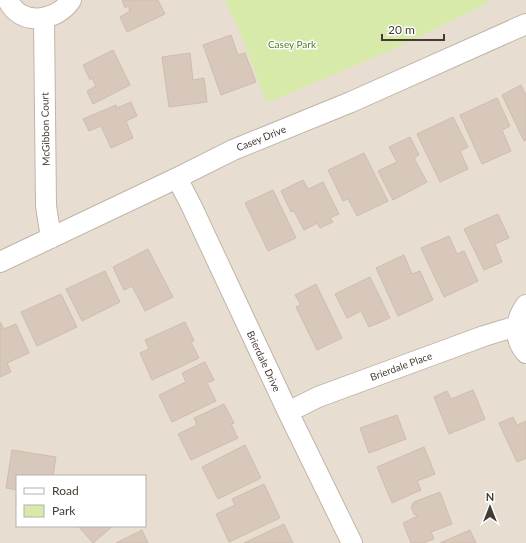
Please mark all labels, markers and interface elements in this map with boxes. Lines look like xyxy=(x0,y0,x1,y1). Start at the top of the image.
scale bar xyxy=(382,16,444,42)
text: 20 m xyxy=(388,22,415,37)
park label: Casey Park xyxy=(268,38,317,50)
street label: McGibbon Court xyxy=(38,92,52,166)
street label: Casey Drive xyxy=(234,123,288,153)
street label: Brierdale Drive xyxy=(245,329,283,393)
street label: Brierdale Place xyxy=(368,349,434,383)
legend xyxy=(16,475,146,527)
text: Road xyxy=(52,483,79,498)
north arrow xyxy=(470,487,510,527)
text: N xyxy=(486,490,494,503)
text: Park xyxy=(52,503,76,518)

